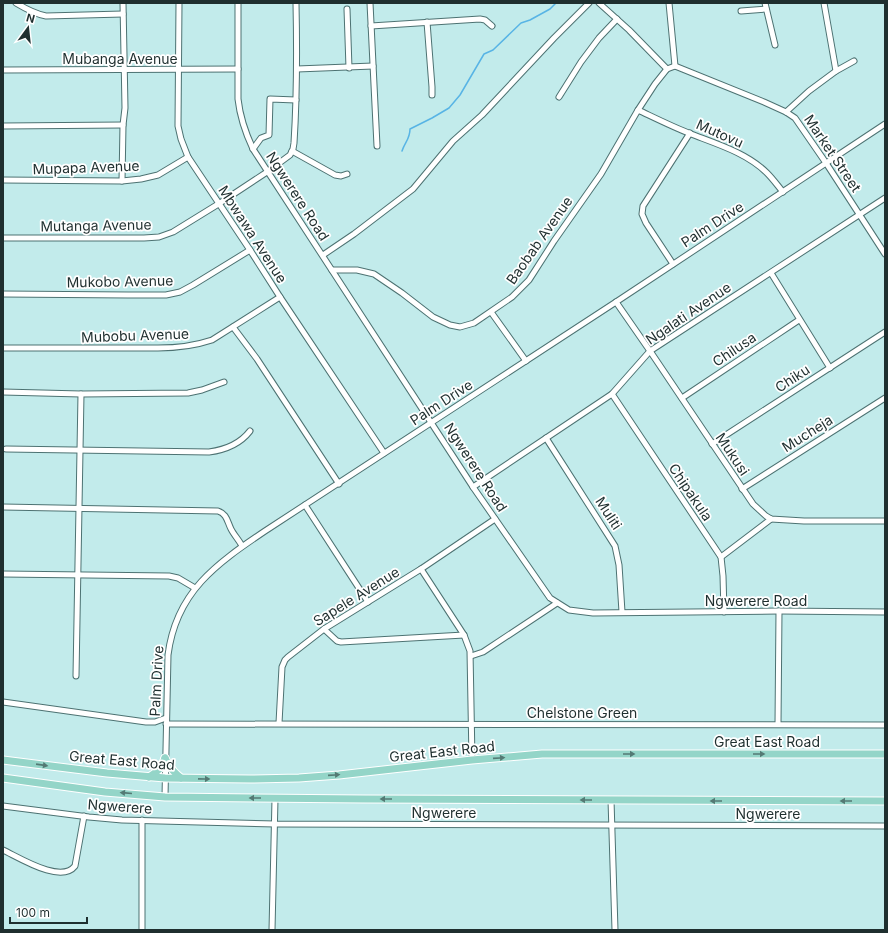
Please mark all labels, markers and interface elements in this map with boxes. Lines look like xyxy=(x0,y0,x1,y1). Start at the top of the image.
north arrow xyxy=(8,8,48,48)
text: N xyxy=(25,10,36,26)
street label: Mubanga Avenue xyxy=(62,50,178,67)
street label: Market Street xyxy=(801,111,865,195)
street label: Mutovu xyxy=(694,115,746,151)
street label: Ngwerere Road xyxy=(263,148,333,244)
street label: Mupapa Avenue xyxy=(32,157,140,177)
street label: Mbwawa Avenue xyxy=(215,182,291,286)
street label: Baobab Avenue xyxy=(502,193,576,287)
street label: Palm Drive xyxy=(678,197,746,251)
street label: Mutanga Avenue xyxy=(40,216,152,234)
street label: Mukobo Avenue xyxy=(66,272,174,290)
street label: Ngalati Avenue xyxy=(642,278,734,348)
street label: Mubobu Avenue xyxy=(81,325,189,345)
street label: Chilusa xyxy=(709,328,759,370)
street label: Chiku xyxy=(771,361,813,395)
street label: Palm Drive xyxy=(407,375,475,429)
street label: Mucheja xyxy=(778,411,836,455)
street label: Ngwerere Road xyxy=(441,419,511,515)
street label: Mukusi xyxy=(713,429,753,479)
street label: Chipakula xyxy=(666,460,716,524)
street label: Muliti xyxy=(592,493,626,533)
street label: Sapele Avenue xyxy=(310,563,402,629)
street label: Ngwerere Road xyxy=(705,592,807,609)
street label: Palm Drive xyxy=(146,645,166,717)
street label: Chelstone Green xyxy=(527,704,637,721)
street label: Great East Road xyxy=(714,733,820,750)
street label: Great East Road xyxy=(388,737,496,765)
street label: Great East Road xyxy=(68,747,176,773)
one-way arrow xyxy=(623,751,636,757)
one-way arrow xyxy=(753,751,766,757)
one-way arrow xyxy=(493,754,505,761)
one-way arrow xyxy=(36,762,48,768)
one-way arrow xyxy=(328,772,340,779)
one-way arrow xyxy=(198,775,210,782)
one-way arrow xyxy=(120,790,132,797)
street label: Ngwerere xyxy=(87,795,153,817)
one-way arrow xyxy=(248,795,261,801)
one-way arrow xyxy=(379,796,392,802)
one-way arrow xyxy=(579,797,592,803)
one-way arrow xyxy=(709,798,722,804)
one-way arrow xyxy=(839,798,852,804)
street label: Ngwerere xyxy=(412,804,476,821)
street label: Ngwerere xyxy=(736,805,800,822)
scale bar xyxy=(10,899,87,925)
text: 100 m xyxy=(16,905,50,920)

